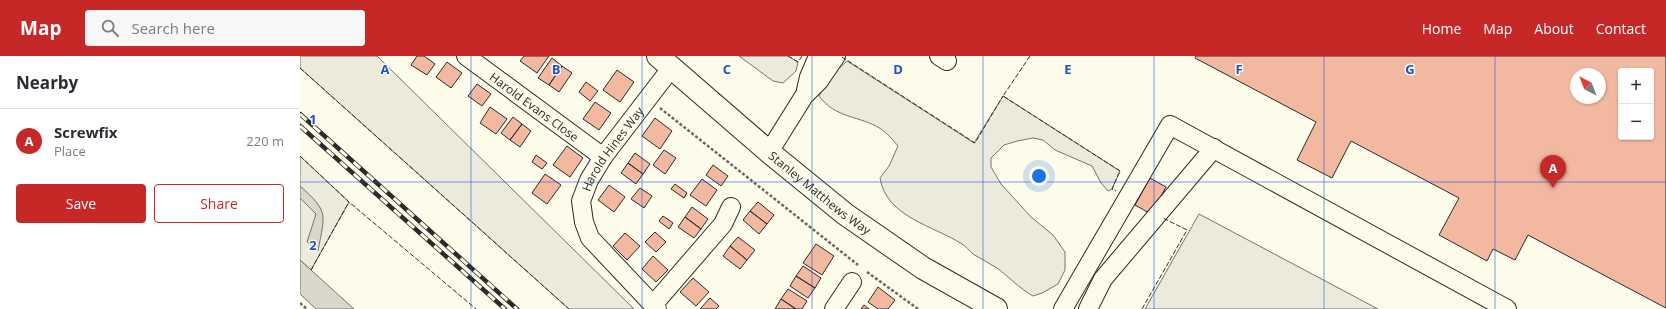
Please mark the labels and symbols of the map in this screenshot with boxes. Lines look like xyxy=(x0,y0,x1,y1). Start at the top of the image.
text: A xyxy=(381,60,390,78)
text: B xyxy=(552,60,561,78)
text: C xyxy=(723,60,731,78)
text: D xyxy=(893,60,903,78)
text: E xyxy=(1064,60,1072,78)
text: F xyxy=(1235,60,1243,78)
text: G xyxy=(1405,60,1415,78)
street label: Harold Evans Close xyxy=(486,68,583,145)
north arrow xyxy=(1570,68,1606,104)
street label: Harold Hines Way xyxy=(577,102,648,194)
text: 1 xyxy=(309,110,317,128)
street label: Stanley Matthews Way xyxy=(765,147,875,239)
pin: A xyxy=(1540,155,1566,188)
your location xyxy=(1029,166,1049,186)
text: 2 xyxy=(309,236,317,254)

